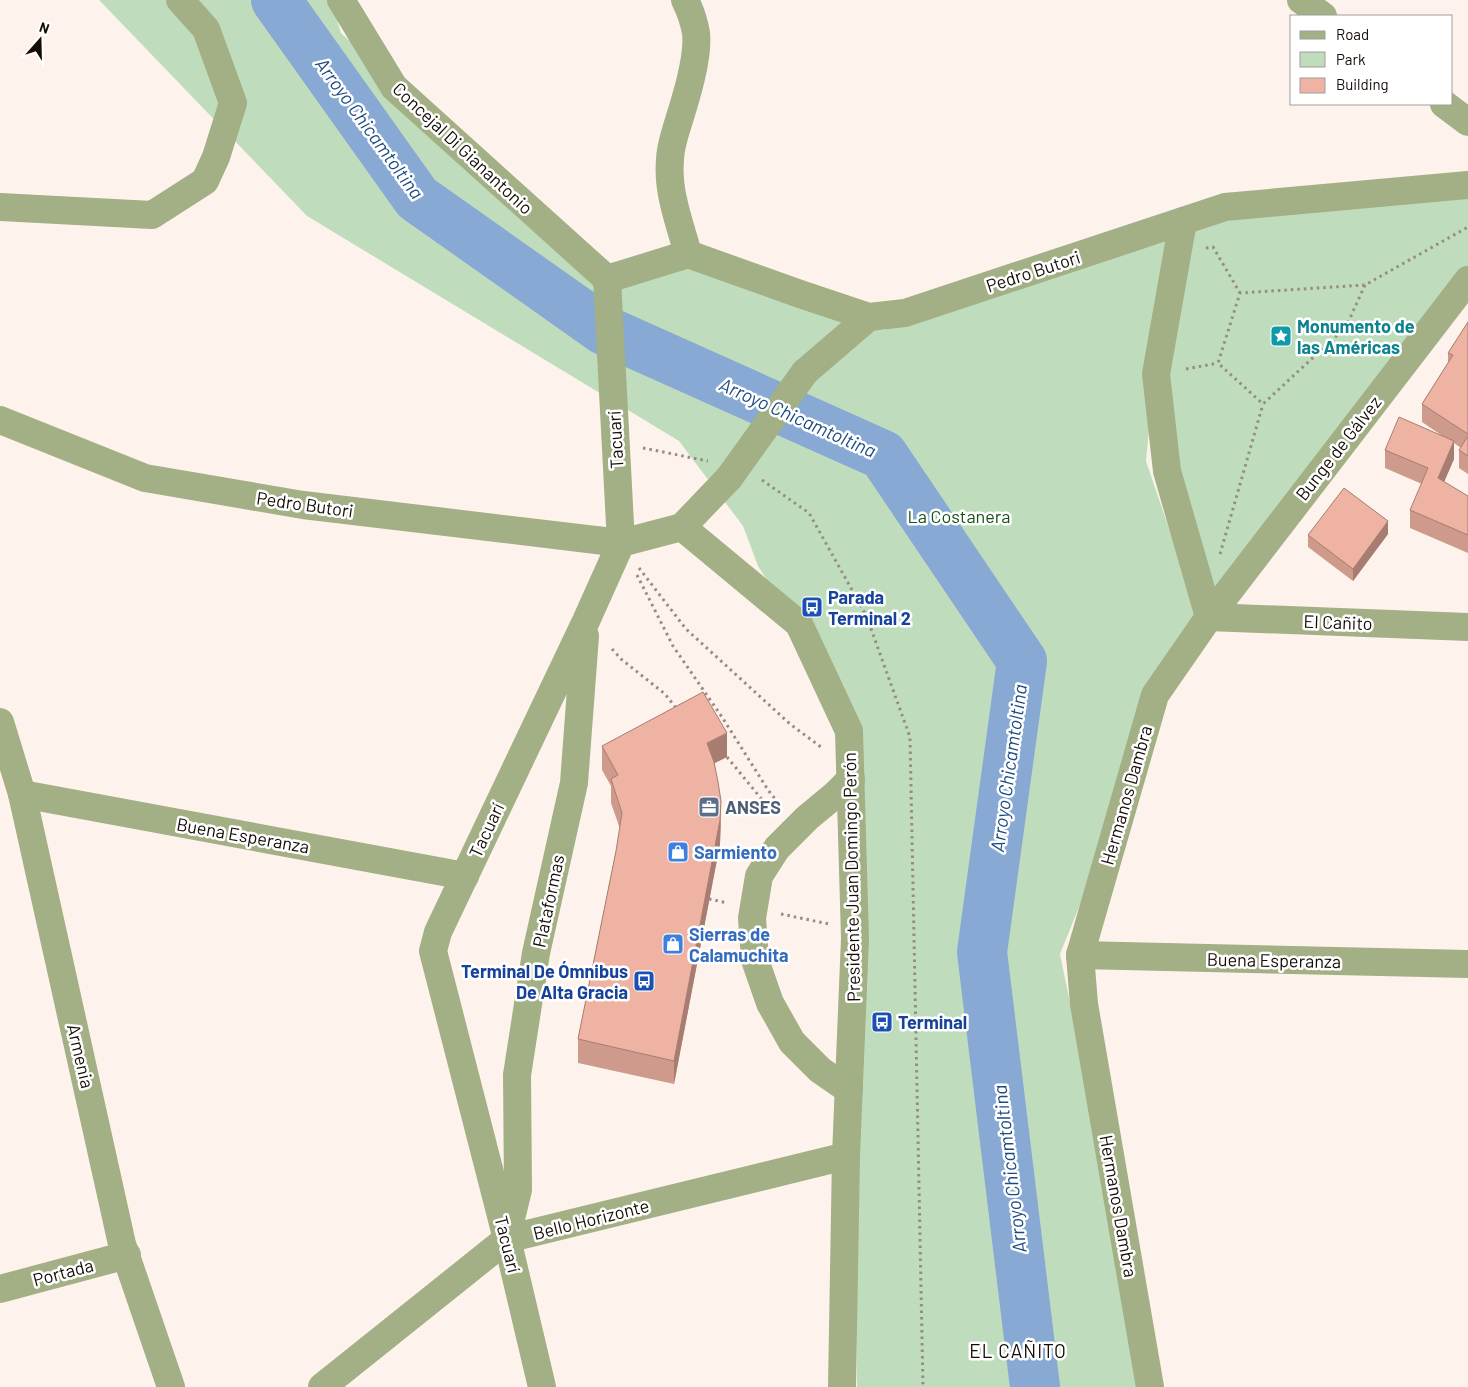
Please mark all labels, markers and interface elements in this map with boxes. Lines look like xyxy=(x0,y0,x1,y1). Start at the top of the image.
north arrow xyxy=(15,15,65,65)
legend xyxy=(1290,15,1453,105)
text: N xyxy=(37,18,52,37)
text: Road xyxy=(1336,25,1369,43)
text: Park xyxy=(1336,50,1366,68)
water label: Arroyo Chicamtoltina xyxy=(311,53,429,203)
text: Building xyxy=(1336,75,1389,93)
street label: Concejal Di Gianantonio xyxy=(388,77,538,219)
street label: Pedro Butori xyxy=(983,245,1083,297)
place label: Monumento de las Américas xyxy=(1297,315,1415,358)
place icon: Monumento de las Américas xyxy=(1269,324,1293,348)
water label: Arroyo Chicamtoltina xyxy=(716,372,880,462)
street label: Bunge de Gálvez xyxy=(1290,391,1386,505)
street label: Tacuarí xyxy=(602,410,627,469)
street label: Pedro Butori xyxy=(255,486,355,522)
park label: La Costanera xyxy=(907,505,1011,527)
place label: Parada Terminal 2 xyxy=(828,586,911,629)
bus stop icon: Parada Terminal 2 xyxy=(800,595,824,619)
street label: El Cañito xyxy=(1303,610,1373,634)
water label: Arroyo Chicamtoltina xyxy=(985,683,1031,853)
street label: Hermanos Dambra xyxy=(1096,723,1156,867)
street label: Presidente Juan Domingo Perón xyxy=(838,752,864,1002)
office icon: ANSES xyxy=(697,795,721,819)
place label: ANSES xyxy=(725,796,781,818)
street label: Tacuarí xyxy=(464,799,508,861)
street label: Buena Esperanza xyxy=(175,813,311,857)
shop icon: Sarmiento xyxy=(666,840,690,864)
place label: Sarmiento xyxy=(694,841,777,863)
street label: Plataformas xyxy=(527,853,569,949)
place label: Sierras de Calamuchita xyxy=(689,923,789,966)
shop icon: Sierras de Calamuchita xyxy=(661,932,685,956)
street label: Buena Esperanza xyxy=(1207,948,1341,972)
place label: Terminal De Ómnibus De Alta Gracia xyxy=(461,960,628,1003)
bus stop icon: Terminal De Ómnibus De Alta Gracia xyxy=(632,969,656,993)
bus stop icon: Terminal xyxy=(870,1010,894,1034)
place label: Terminal xyxy=(898,1011,967,1033)
street label: Armenia xyxy=(63,1022,99,1090)
water label: Arroyo Chicamtoltina xyxy=(987,1084,1031,1254)
street label: Hermanos Dambra xyxy=(1096,1133,1142,1279)
street label: Bello Horizonte xyxy=(531,1194,651,1244)
street label: Tacuarí xyxy=(490,1213,526,1275)
street label: Portada xyxy=(30,1253,96,1291)
district label: EL CAÑITO xyxy=(969,1339,1067,1362)

